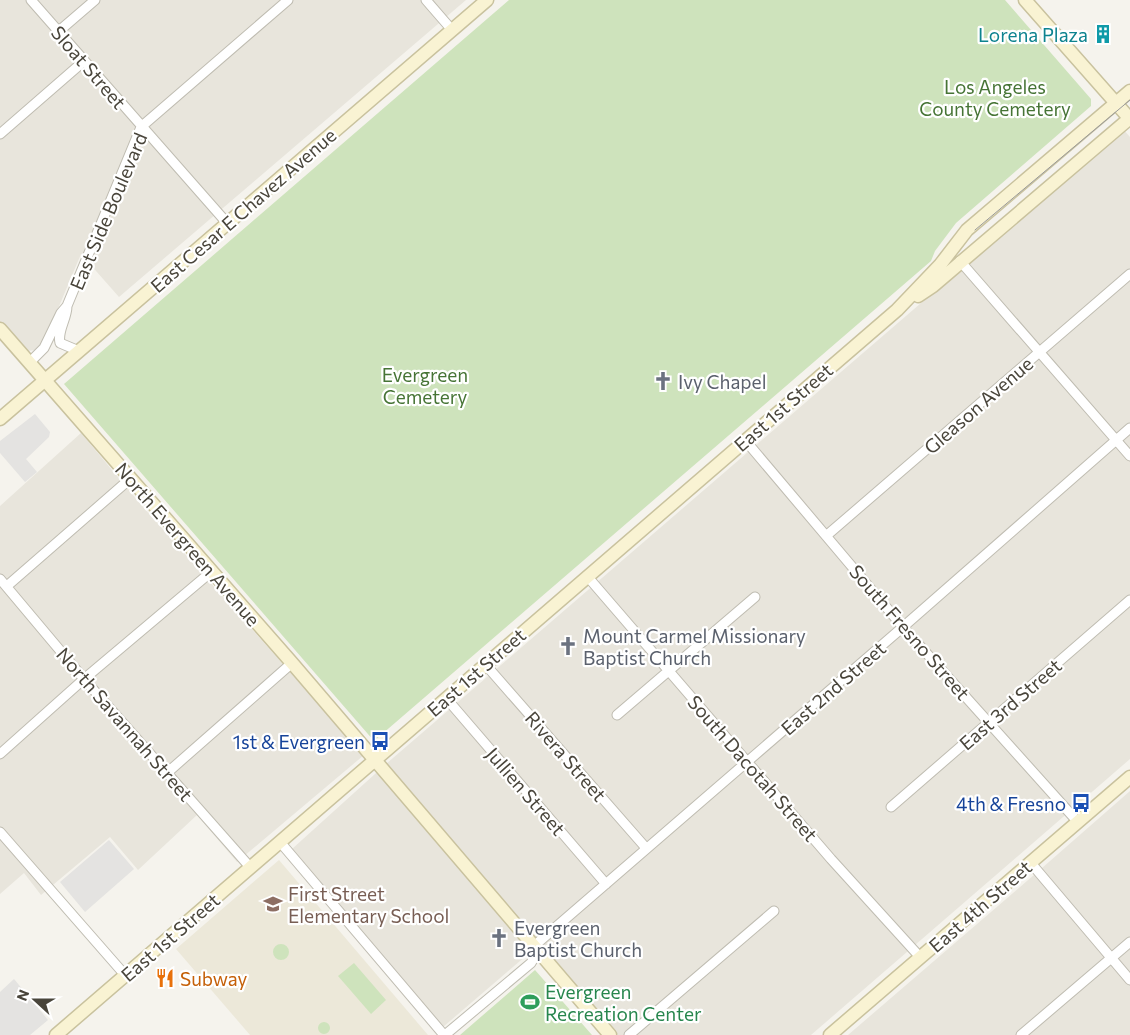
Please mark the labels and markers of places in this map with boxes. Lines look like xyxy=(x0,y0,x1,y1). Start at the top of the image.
place label: Lorena Plaza xyxy=(978,23,1088,46)
building icon: Lorena Plaza xyxy=(1092,23,1114,45)
church icon: Ivy Chapel xyxy=(652,370,674,392)
place label: Ivy Chapel xyxy=(678,370,766,393)
place label: Mount Carmel Missionary Baptist Church xyxy=(583,624,806,669)
church icon: Mount Carmel Missionary Baptist Church xyxy=(557,635,579,657)
place label: 1st & Evergreen xyxy=(233,730,365,753)
bus stop icon: 1st & Evergreen xyxy=(369,730,391,752)
place label: 4th & Fresno xyxy=(956,792,1066,815)
bus stop icon: 4th & Fresno xyxy=(1070,792,1092,814)
place label: First Street Elementary School xyxy=(288,882,449,927)
school or university icon: First Street Elementary School xyxy=(262,893,284,915)
place label: Evergreen Baptist Church xyxy=(514,916,642,961)
church icon: Evergreen Baptist Church xyxy=(488,927,510,949)
restaurant icon: Subway xyxy=(154,967,176,989)
place label: Subway xyxy=(180,967,247,990)
place label: Evergreen Recreation Center xyxy=(545,980,702,1025)
sports icon: Evergreen Recreation Center xyxy=(519,991,541,1013)

